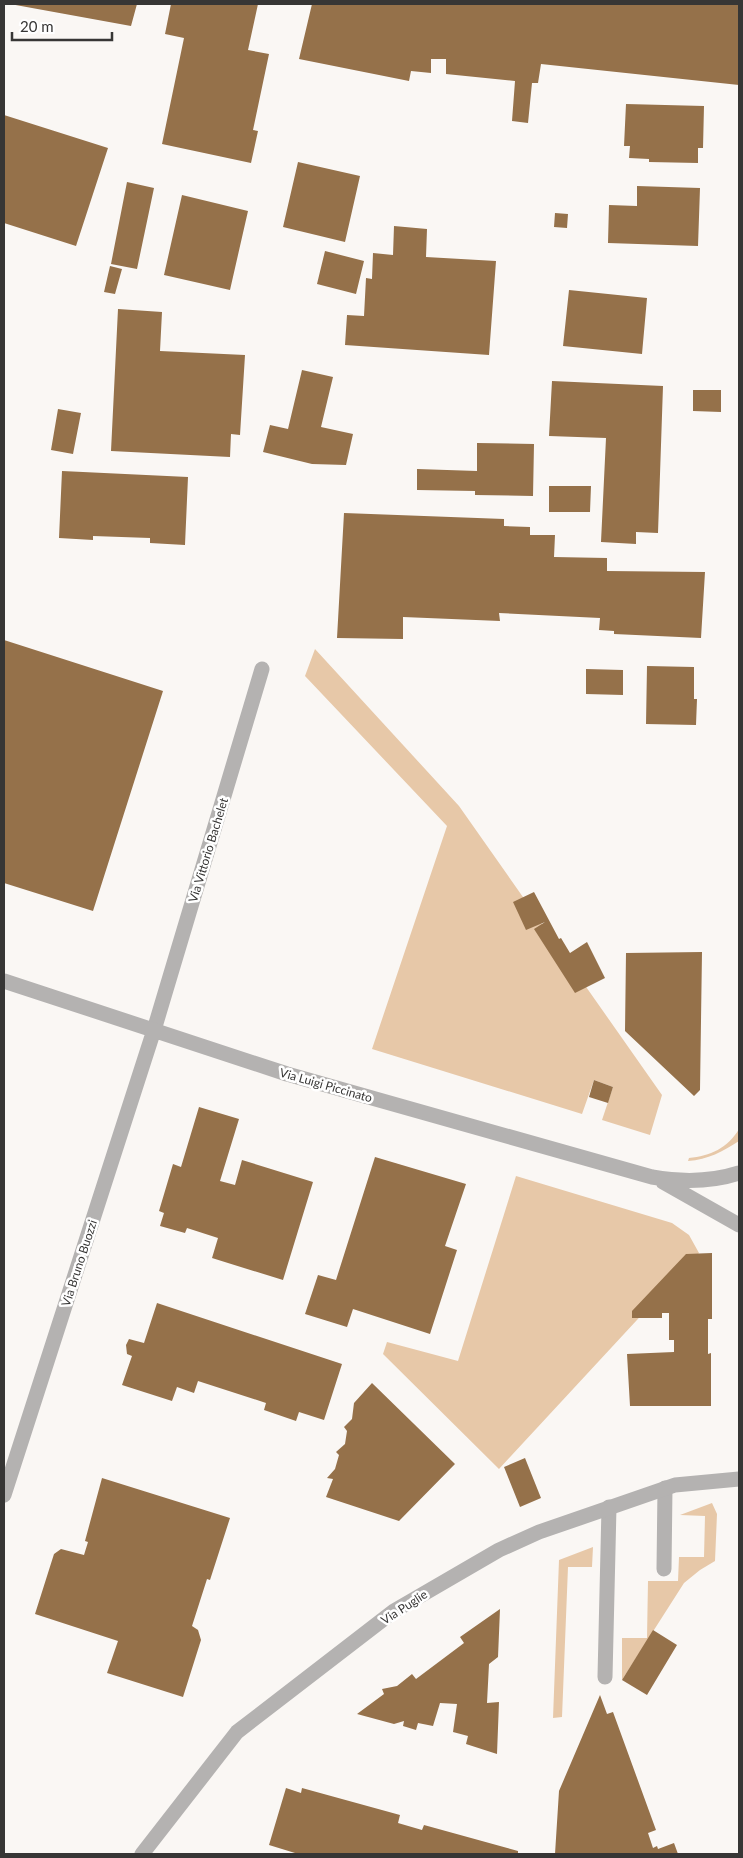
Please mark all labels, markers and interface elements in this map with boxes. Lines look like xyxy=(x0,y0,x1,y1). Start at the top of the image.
scale bar xyxy=(12,10,112,42)
text: 20 m xyxy=(20,17,54,35)
street label: Via Vittorio Bachelet xyxy=(185,795,231,904)
street label: Via Luigi Piccinato xyxy=(278,1065,374,1105)
street label: Via Bruno Buozzi xyxy=(58,1218,100,1308)
street label: Via Puglie xyxy=(378,1587,430,1627)

